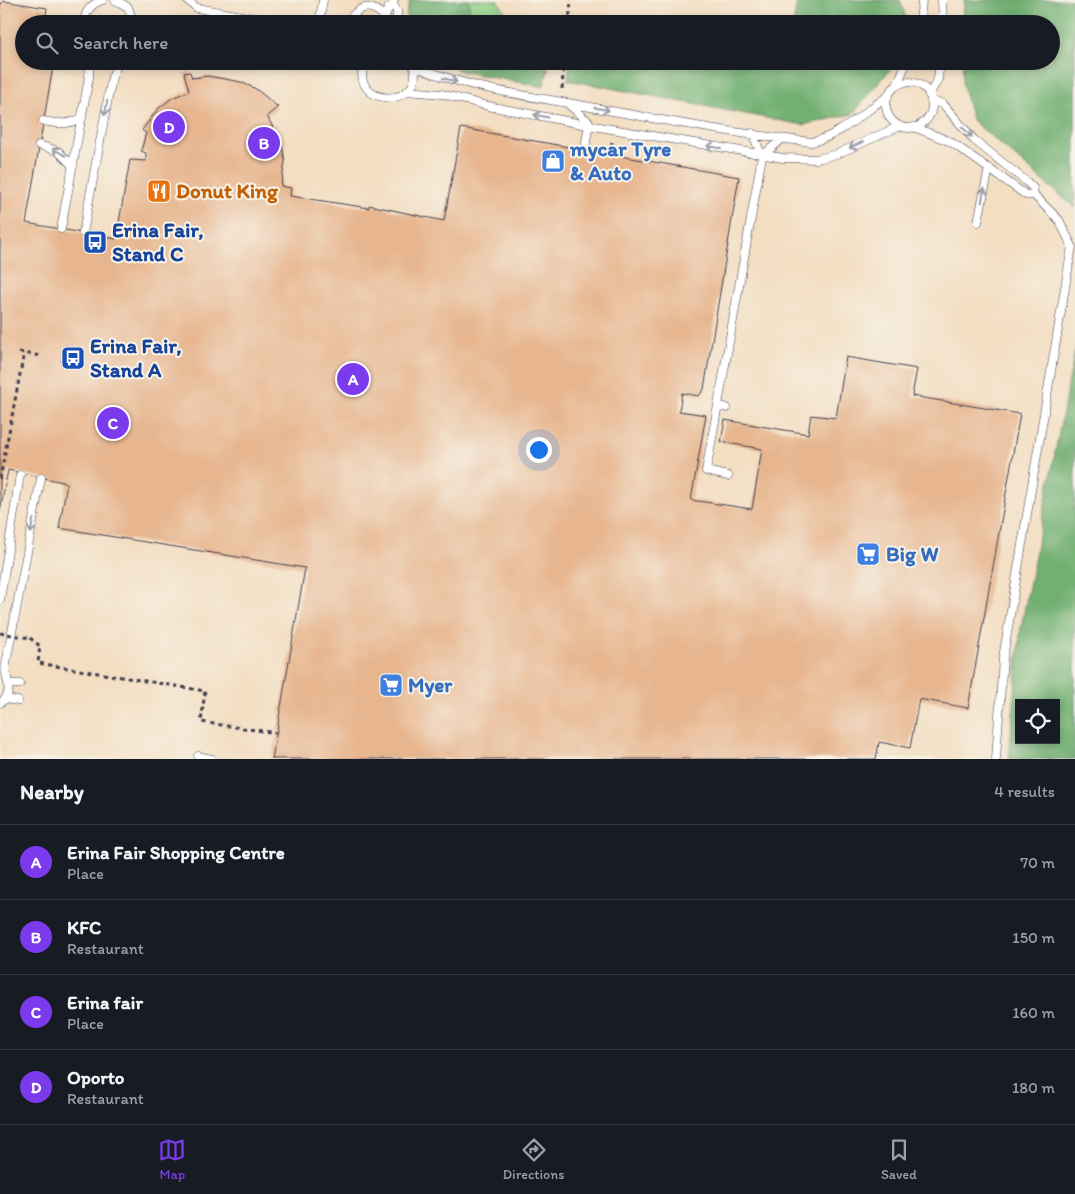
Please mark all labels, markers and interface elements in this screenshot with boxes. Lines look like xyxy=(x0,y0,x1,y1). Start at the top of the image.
search box xyxy=(15,15,1060,70)
icon: search xyxy=(33,29,61,57)
text: Search here xyxy=(73,31,168,54)
one-way arrow xyxy=(441,75,457,85)
one-way arrow xyxy=(101,100,110,116)
one-way arrow xyxy=(594,105,610,115)
pin: D xyxy=(153,108,185,146)
one-way arrow xyxy=(533,111,549,120)
pin: B xyxy=(248,124,280,162)
one-way arrow xyxy=(960,126,973,138)
place label: mycar Tyre & Auto xyxy=(569,136,671,185)
one-way arrow xyxy=(849,141,864,151)
one-way arrow xyxy=(707,142,723,151)
one-way arrow xyxy=(52,147,66,157)
shop icon: mycar Tyre & Auto xyxy=(540,148,566,174)
restaurant icon: Donut King xyxy=(146,178,172,204)
place label: Donut King xyxy=(176,178,279,204)
one-way arrow xyxy=(979,187,989,203)
place label: Erina Fair, Stand C xyxy=(112,217,204,266)
bus stop icon: Erina Fair, Stand C xyxy=(82,229,108,255)
place label: Erina Fair, Stand A xyxy=(90,333,182,382)
bus stop icon: Erina Fair, Stand A xyxy=(60,345,86,371)
pin: A xyxy=(337,360,369,398)
pin: C xyxy=(97,404,129,442)
your location xyxy=(526,437,552,463)
one-way arrow xyxy=(27,518,37,534)
supermarket icon: Big W xyxy=(855,541,881,567)
place label: Big W xyxy=(886,541,938,567)
supermarket icon: Myer xyxy=(378,672,404,698)
place label: Myer xyxy=(408,672,453,698)
map controls xyxy=(1015,699,1060,744)
button: locate xyxy=(1015,699,1060,744)
text: Nearby xyxy=(20,779,84,804)
text: 4 results xyxy=(994,782,1055,801)
text: Erina Fair Shopping Centre xyxy=(67,841,285,864)
text: A xyxy=(31,853,41,872)
text: 70 m xyxy=(1020,853,1055,872)
text: Place xyxy=(67,864,104,883)
text: KFC xyxy=(67,916,101,939)
text: B xyxy=(31,928,41,947)
text: 150 m xyxy=(1012,928,1055,947)
text: Restaurant xyxy=(67,939,144,958)
text: Erina fair xyxy=(67,991,143,1014)
text: C xyxy=(31,1003,41,1022)
text: 160 m xyxy=(1012,1003,1055,1022)
text: Place xyxy=(67,1014,104,1033)
text: Oporto xyxy=(67,1066,125,1089)
text: D xyxy=(31,1078,41,1097)
text: 180 m xyxy=(1012,1078,1055,1097)
text: Restaurant xyxy=(67,1089,144,1108)
tab: Map xyxy=(158,1136,186,1183)
tab: Directions xyxy=(503,1136,564,1183)
tab: Saved xyxy=(881,1136,917,1183)

